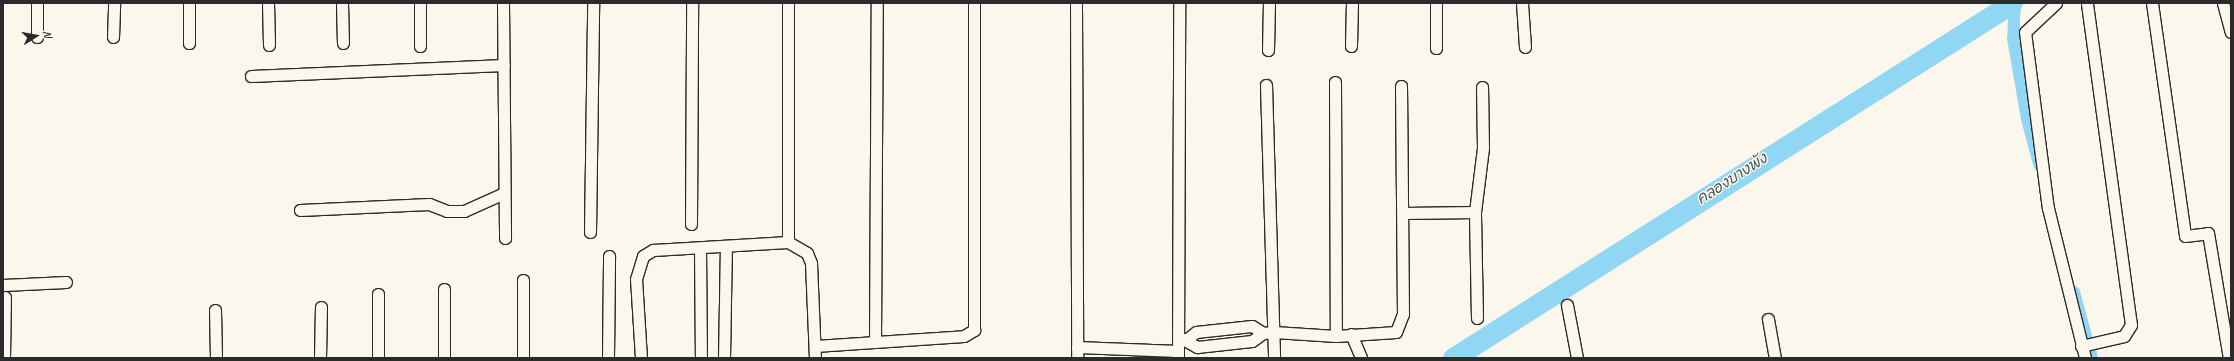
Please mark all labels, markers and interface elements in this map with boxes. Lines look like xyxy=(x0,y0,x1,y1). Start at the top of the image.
north arrow xyxy=(16,16,56,56)
text: N xyxy=(40,29,55,38)
water label: คลองบางพัง xyxy=(1693,150,1771,208)

